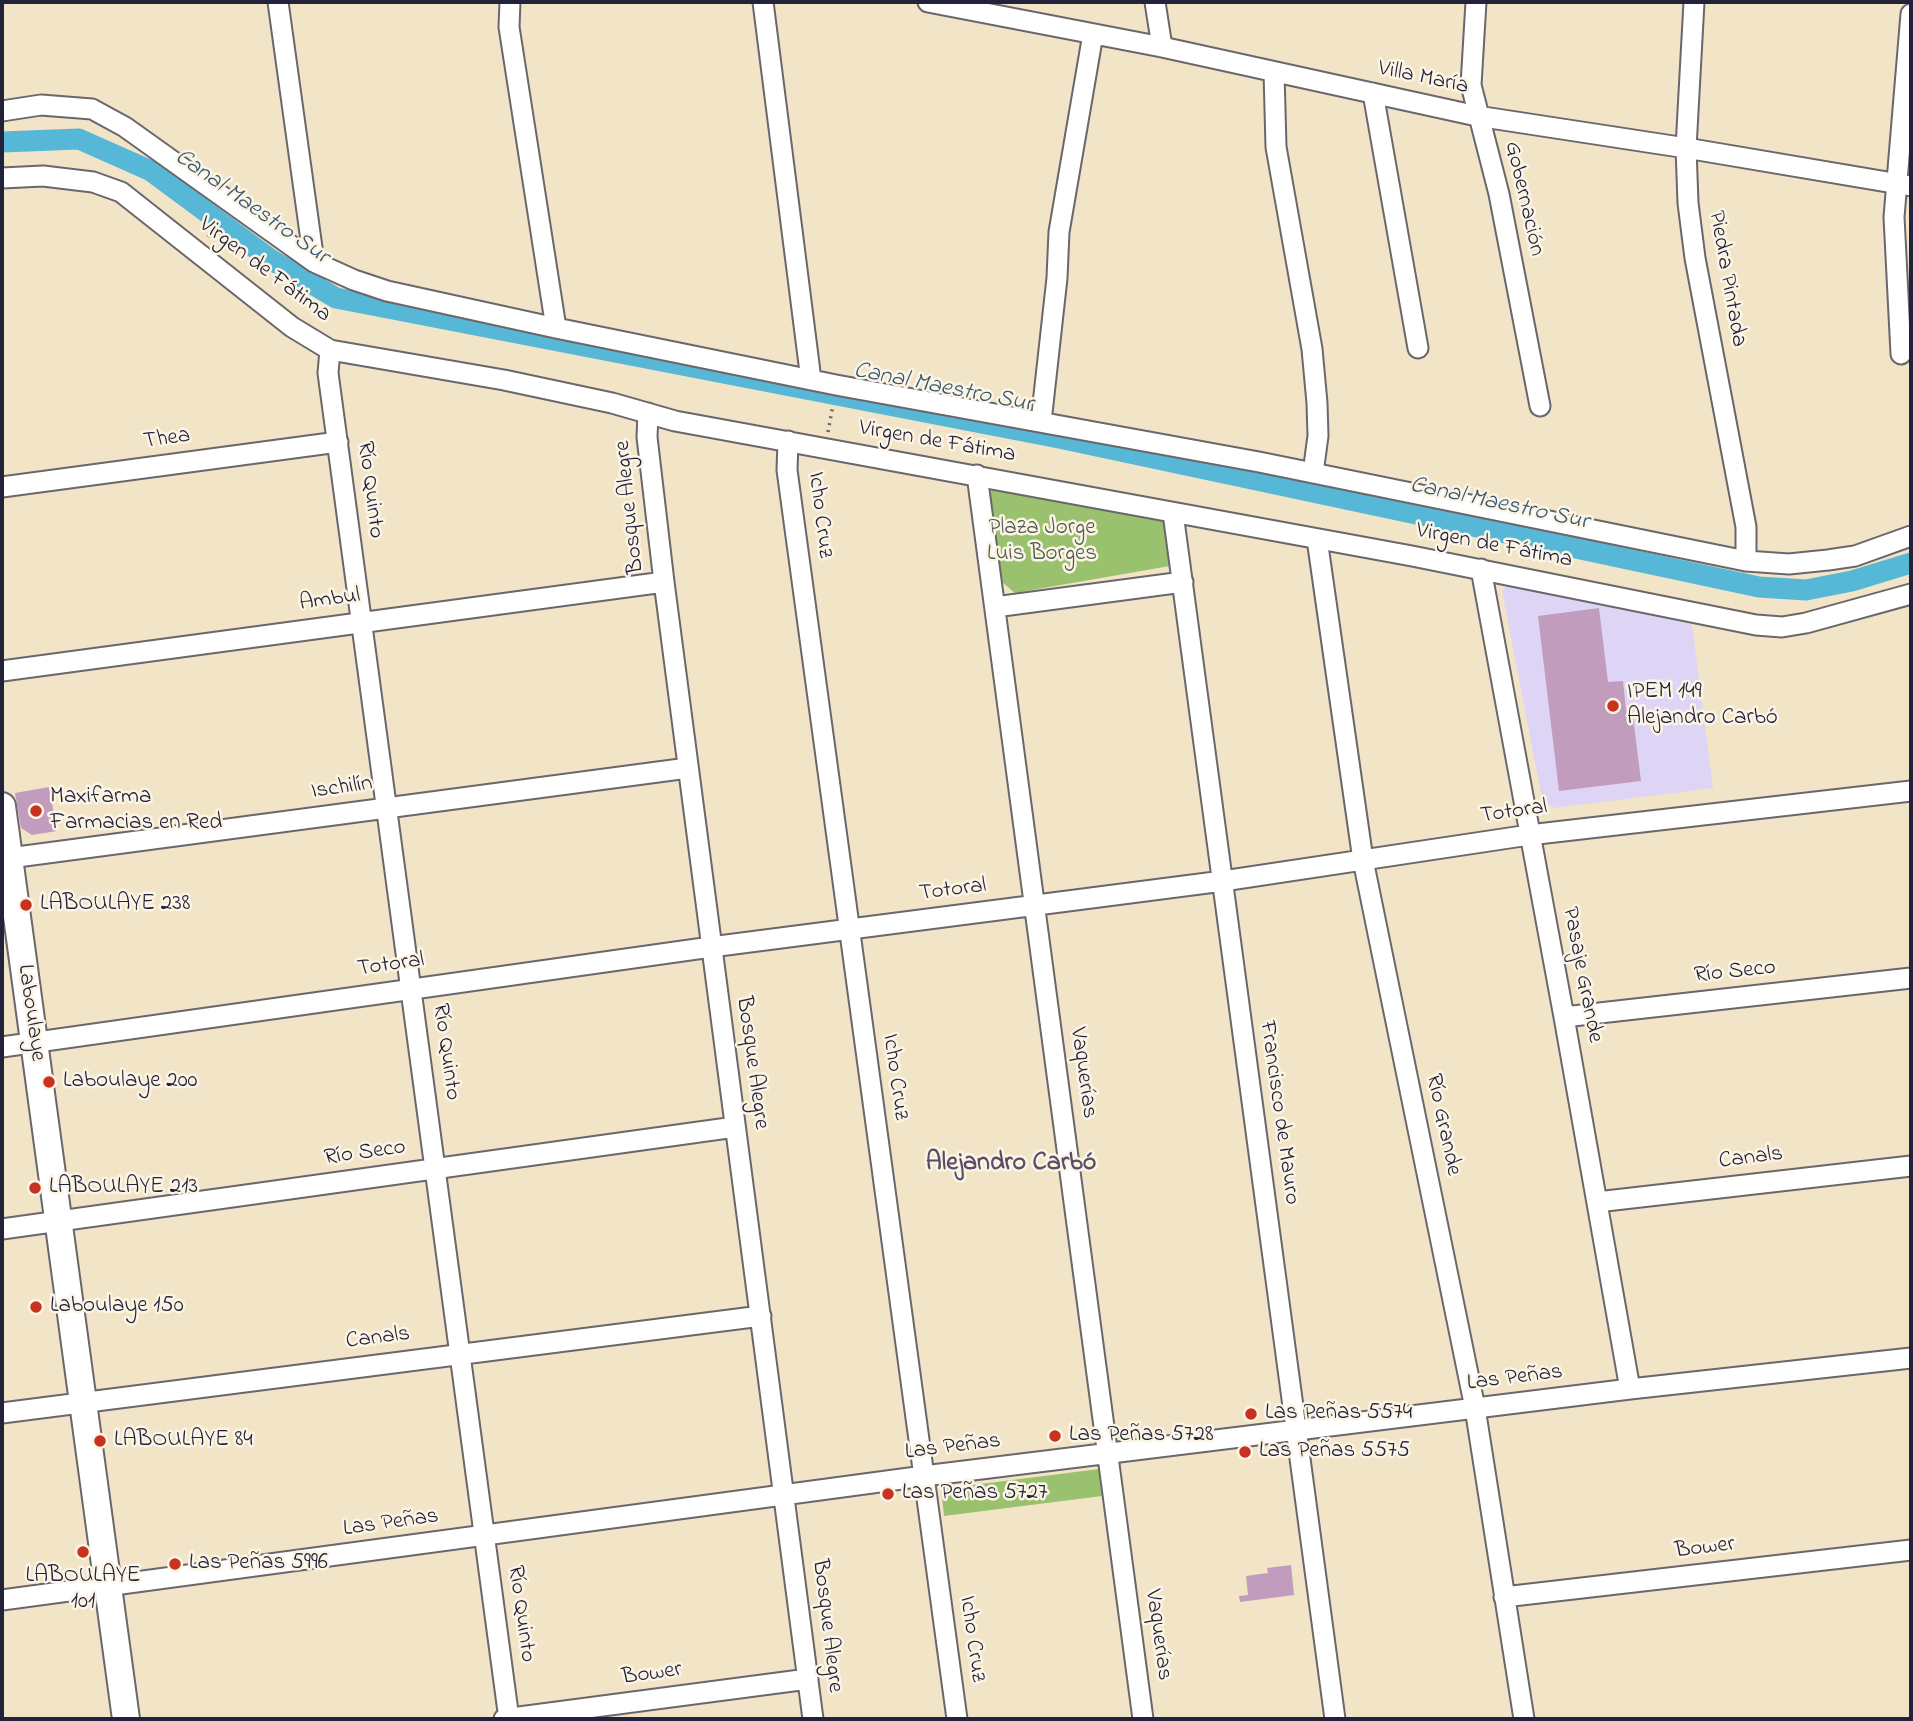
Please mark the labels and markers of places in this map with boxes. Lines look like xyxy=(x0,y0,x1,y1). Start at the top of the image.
place label: IPEM 149 Alejandro Carbó xyxy=(1627,679,1778,733)
marker: IPEM 149 Alejandro Carbó xyxy=(1605,698,1621,714)
place label: Maxifarma Farmacias en Red xyxy=(50,784,222,838)
marker: Maxifarma Farmacias en Red xyxy=(28,803,44,819)
place label: LABOULAYE 238 xyxy=(40,891,190,919)
marker: LABOULAYE 238 xyxy=(18,897,34,913)
place label: Laboulaye 200 xyxy=(63,1068,198,1096)
marker: Laboulaye 200 xyxy=(41,1074,57,1090)
place label: LABOULAYE 213 xyxy=(49,1174,198,1202)
marker: LABOULAYE 213 xyxy=(27,1180,43,1196)
place label: Laboulaye 150 xyxy=(50,1293,184,1321)
marker: Laboulaye 150 xyxy=(28,1299,44,1315)
place label: Las Peñas 5574 xyxy=(1265,1400,1412,1428)
marker: Las Peñas 5574 xyxy=(1243,1406,1259,1422)
place label: Las Peñas 5728 xyxy=(1069,1422,1214,1450)
place label: LABOULAYE 84 xyxy=(114,1427,253,1455)
marker: Las Peñas 5728 xyxy=(1047,1428,1063,1444)
marker: LABOULAYE 84 xyxy=(92,1433,108,1449)
place label: Las Peñas 5575 xyxy=(1259,1438,1410,1466)
marker: Las Peñas 5575 xyxy=(1237,1444,1253,1460)
place label: Las Peñas 5727 xyxy=(902,1480,1047,1508)
marker: Las Peñas 5727 xyxy=(880,1486,896,1502)
marker: LABOULAYE 101 xyxy=(75,1544,91,1560)
place label: Las Peñas 5996 xyxy=(189,1550,328,1578)
marker: Las Peñas 5996 xyxy=(167,1556,183,1572)
place label: LABOULAYE 101 xyxy=(26,1563,140,1617)

